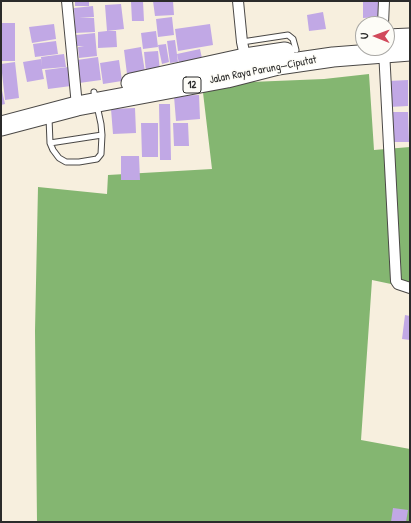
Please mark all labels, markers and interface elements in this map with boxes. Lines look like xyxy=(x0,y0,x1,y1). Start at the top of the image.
north arrow xyxy=(355,16,395,56)
text: U xyxy=(357,33,371,39)
street label: Jalan Raya Parung—Ciputat xyxy=(208,53,318,87)
road number: 12 xyxy=(183,77,201,93)

